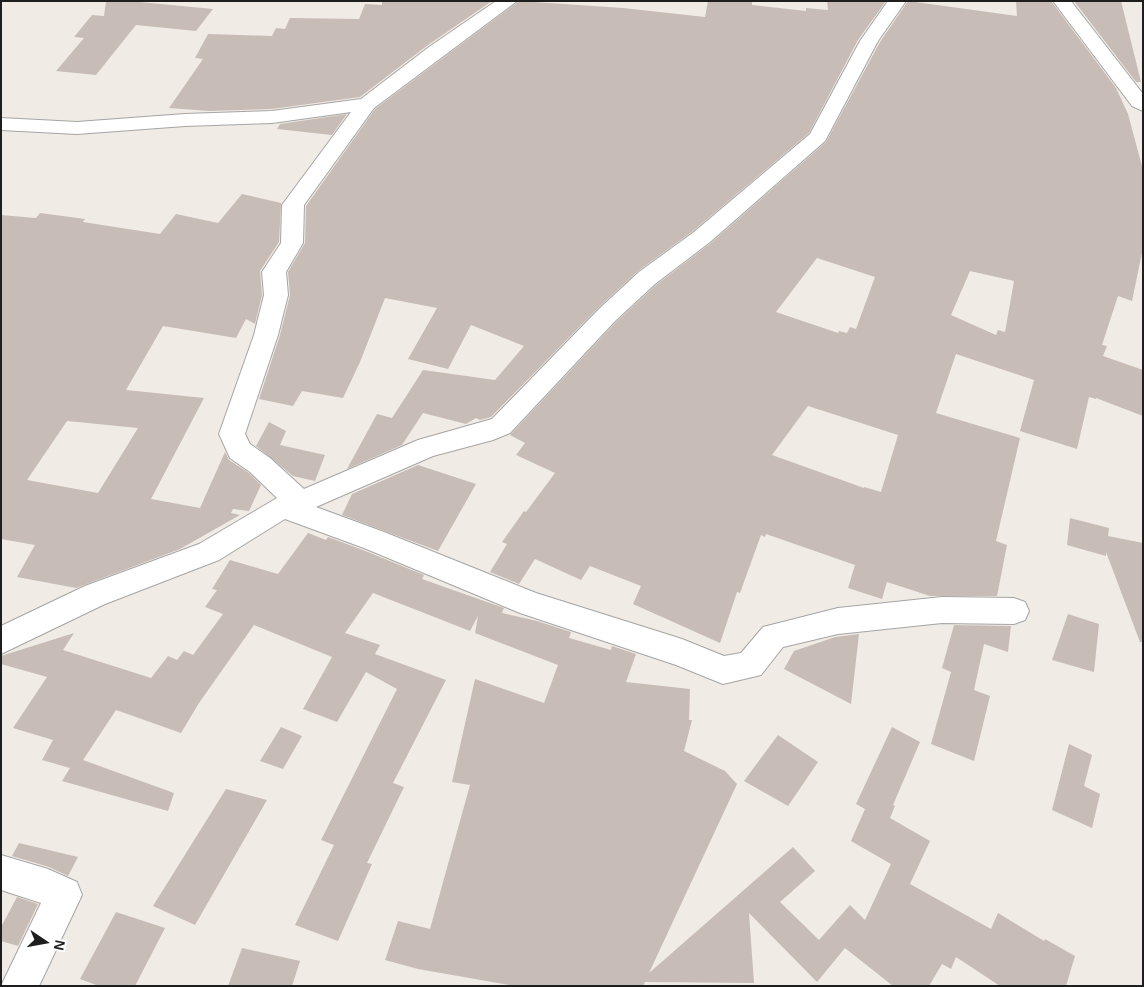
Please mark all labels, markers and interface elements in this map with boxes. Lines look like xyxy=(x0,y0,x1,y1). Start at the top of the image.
north arrow xyxy=(20,917,70,967)
text: N xyxy=(51,939,69,952)

